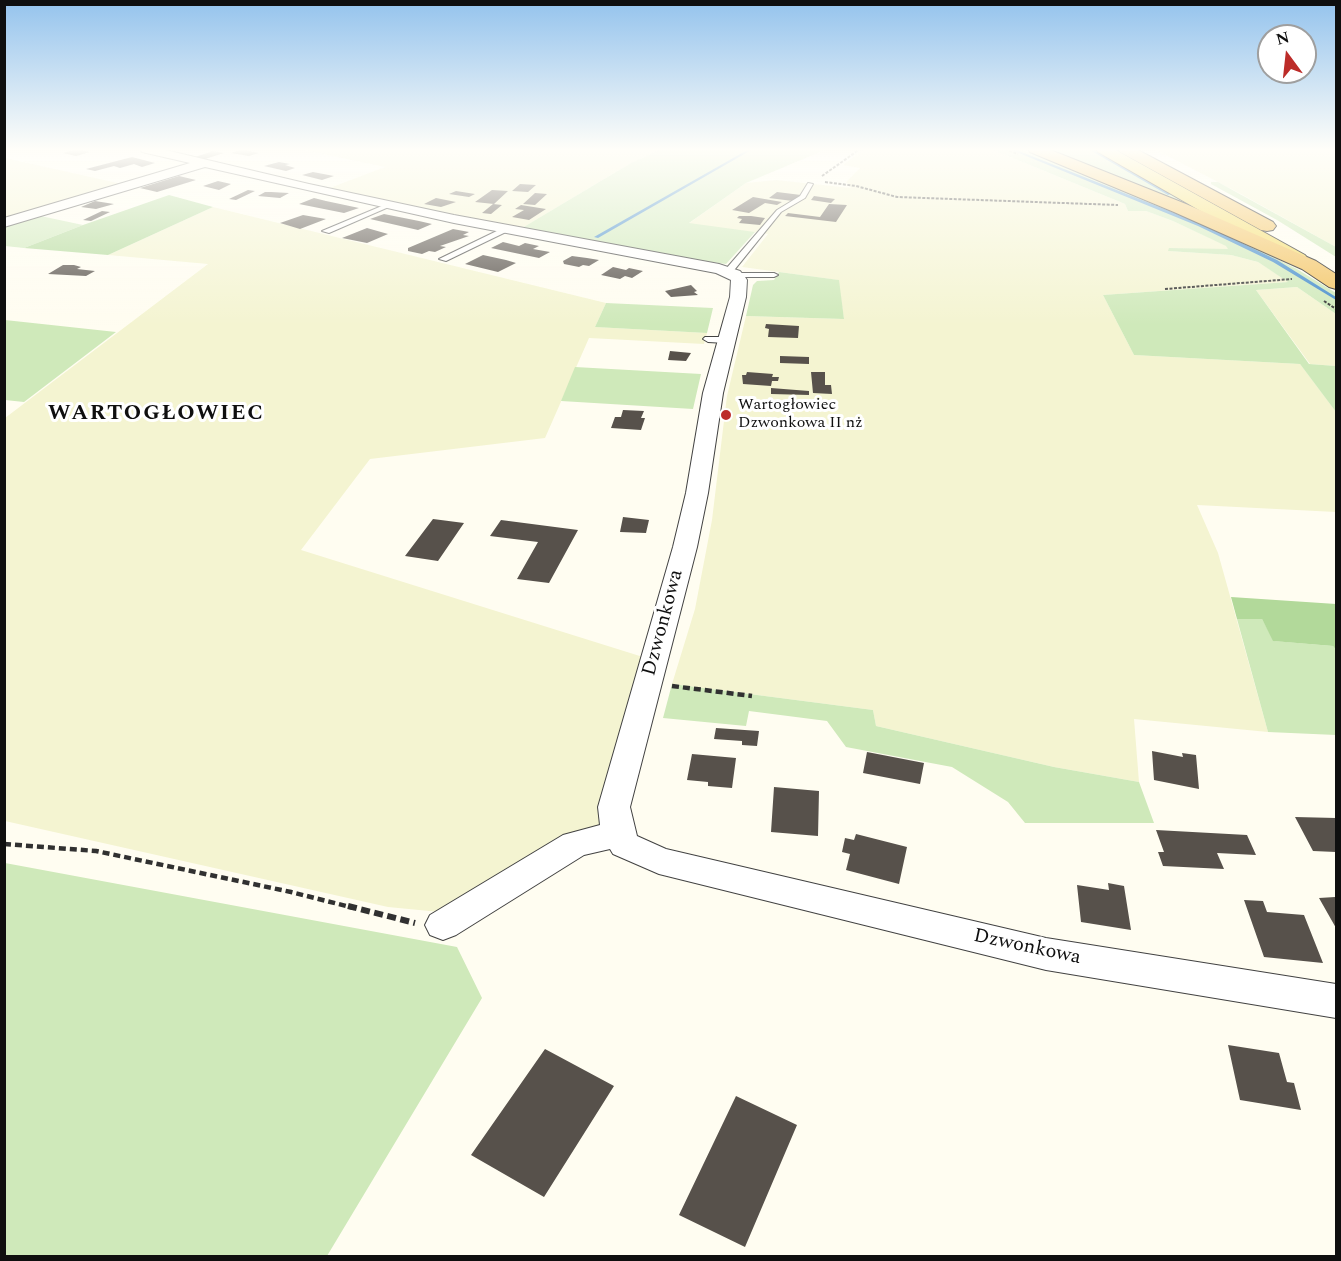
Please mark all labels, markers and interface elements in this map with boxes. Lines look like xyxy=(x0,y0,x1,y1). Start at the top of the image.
north arrow xyxy=(1257,24,1317,84)
text: N xyxy=(1273,25,1292,52)
place label: Wartogłowiec Dzwonkowa II nż xyxy=(738,396,863,434)
district label: WARTOGŁOWIEC xyxy=(48,402,264,428)
marker: Wartogłowiec Dzwonkowa II nż xyxy=(719,408,733,422)
street label: Dzwonkowa xyxy=(638,567,690,679)
street label: Dzwonkowa xyxy=(971,925,1083,971)

